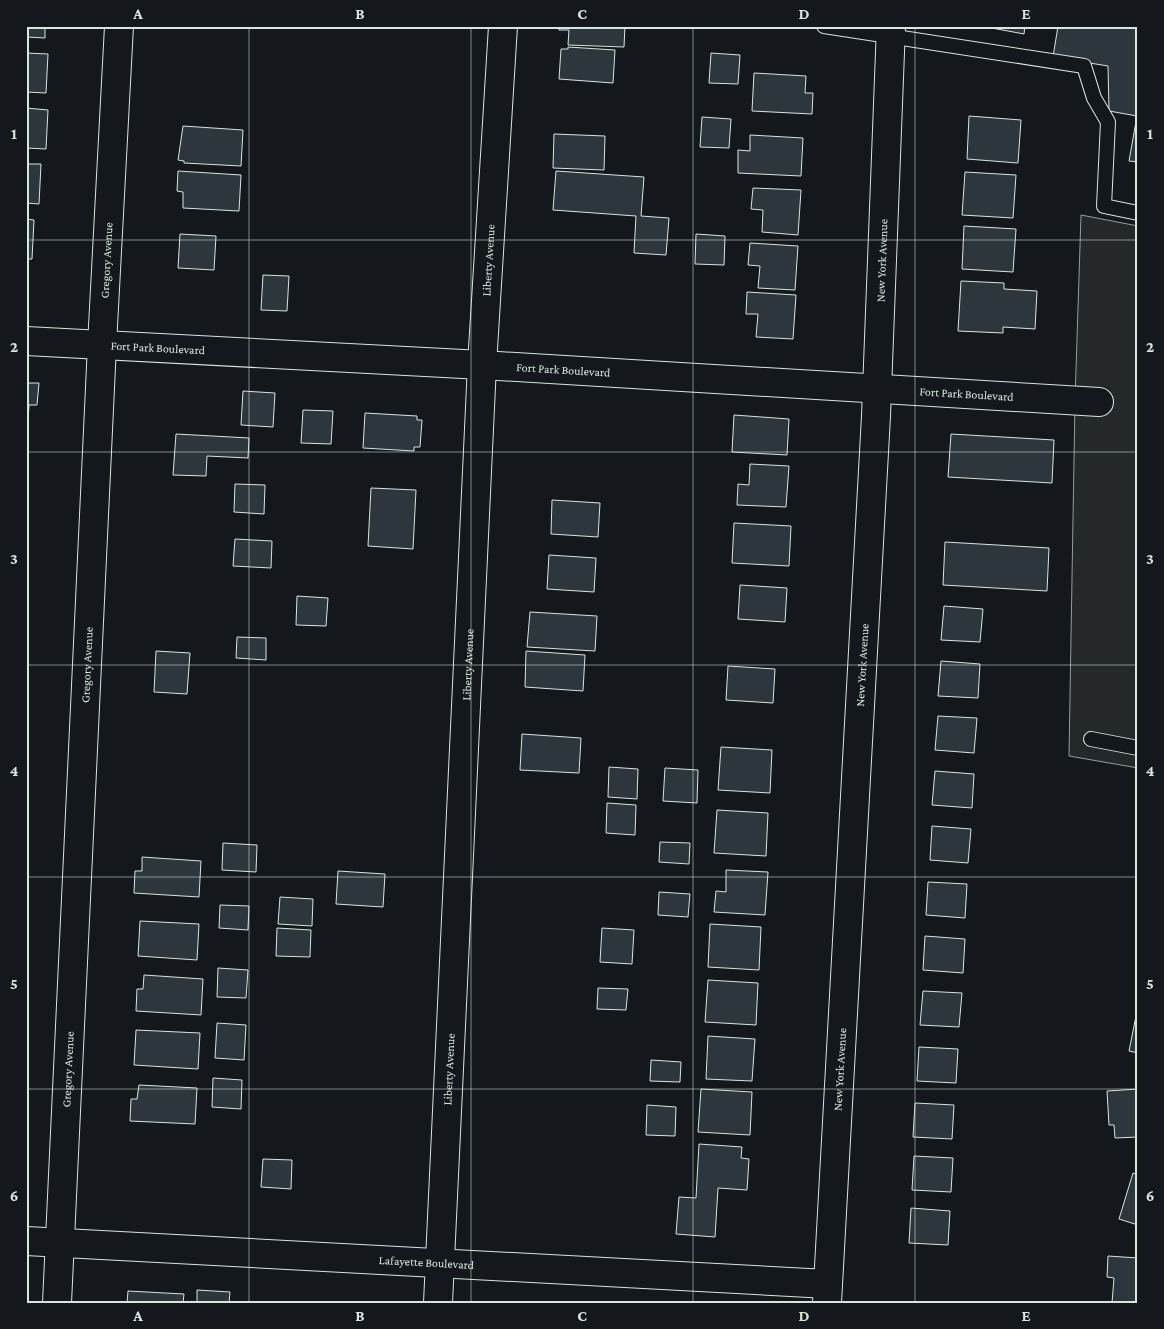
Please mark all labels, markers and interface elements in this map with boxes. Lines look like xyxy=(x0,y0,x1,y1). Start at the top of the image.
text: A xyxy=(132,5,143,22)
text: B xyxy=(355,5,365,22)
text: C xyxy=(577,5,587,22)
text: D xyxy=(798,5,810,22)
text: E xyxy=(1021,5,1031,22)
text: 1 xyxy=(11,125,17,142)
text: 1 xyxy=(1147,125,1153,142)
street label: New York Avenue xyxy=(873,219,891,302)
street label: Gregory Avenue xyxy=(98,222,116,299)
street label: Liberty Avenue xyxy=(479,224,498,297)
text: 2 xyxy=(10,338,18,355)
street label: Fort Park Boulevard xyxy=(110,338,206,357)
text: 2 xyxy=(1146,338,1154,355)
street label: Fort Park Boulevard xyxy=(516,360,611,380)
street label: Fort Park Boulevard xyxy=(919,384,1015,404)
text: 3 xyxy=(10,550,18,567)
text: 3 xyxy=(1146,550,1154,567)
street label: New York Avenue xyxy=(853,623,872,707)
street label: Gregory Avenue xyxy=(78,626,96,703)
street label: Liberty Avenue xyxy=(459,628,477,701)
text: 4 xyxy=(10,762,19,779)
text: 4 xyxy=(1146,762,1155,779)
text: 5 xyxy=(10,975,18,992)
text: 5 xyxy=(1146,975,1154,992)
street label: New York Avenue xyxy=(831,1027,849,1111)
street label: Gregory Avenue xyxy=(59,1031,77,1108)
street label: Liberty Avenue xyxy=(440,1033,458,1106)
text: 6 xyxy=(10,1187,18,1204)
text: 6 xyxy=(1146,1187,1154,1204)
street label: Lafayette Boulevard xyxy=(378,1253,475,1272)
text: A xyxy=(132,1307,143,1324)
text: B xyxy=(355,1307,365,1324)
text: C xyxy=(577,1307,587,1324)
text: D xyxy=(798,1307,810,1324)
text: E xyxy=(1021,1307,1031,1324)

